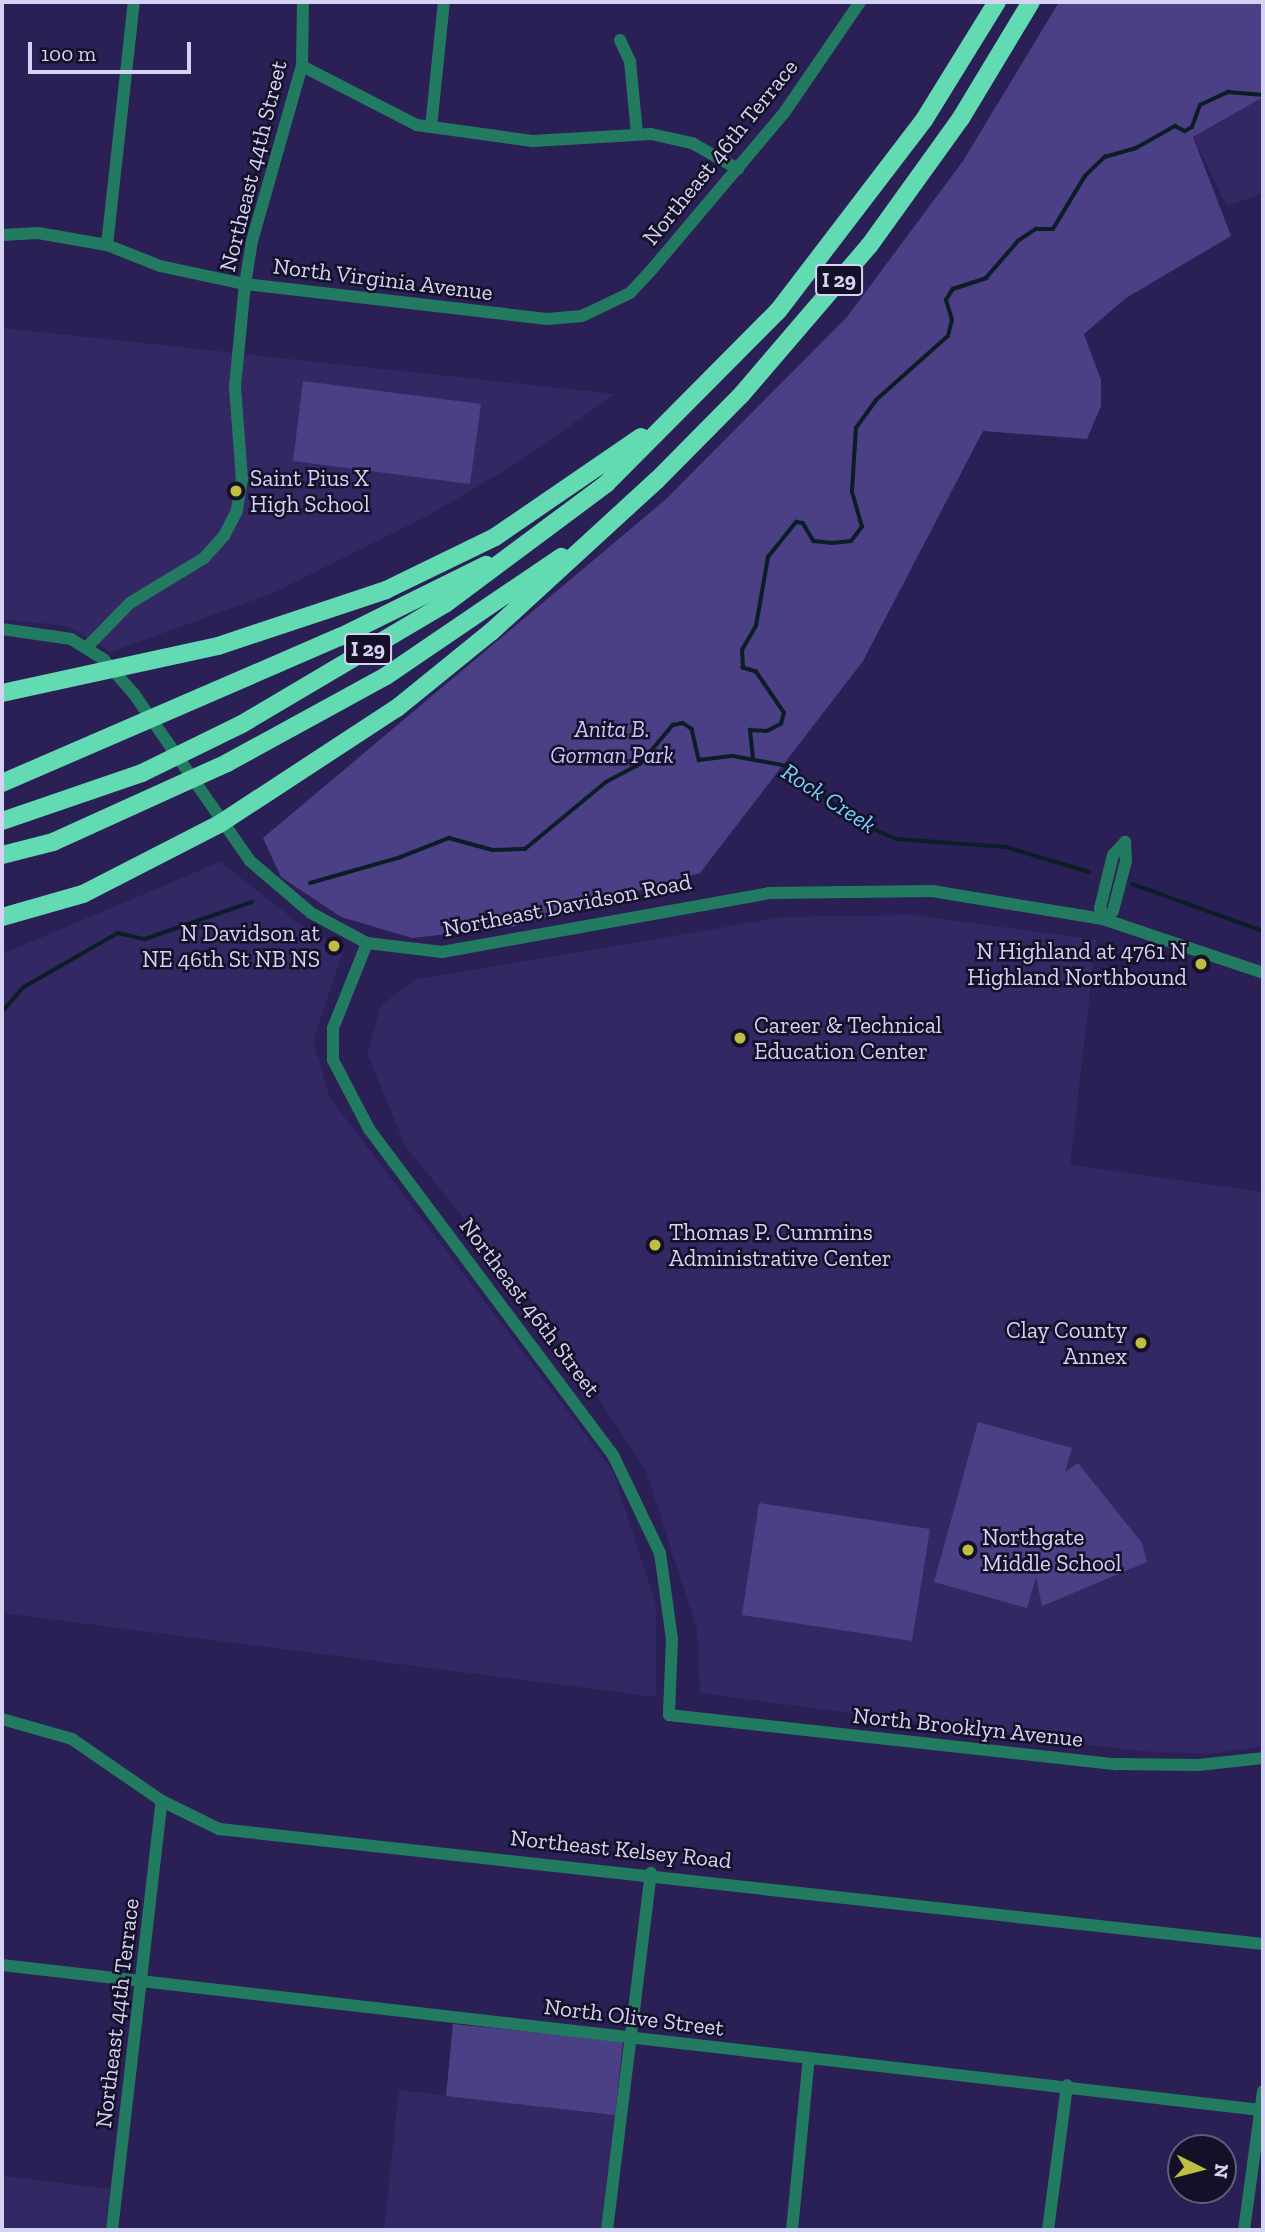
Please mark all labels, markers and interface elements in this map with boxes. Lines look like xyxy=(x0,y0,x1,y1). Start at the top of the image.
scale bar xyxy=(32,28,194,72)
text: 100 m xyxy=(41,41,96,66)
street label: Northeast 46th Terrace xyxy=(636,53,804,251)
street label: Northeast 44th Street xyxy=(213,57,293,275)
street label: North Virginia Avenue xyxy=(271,252,495,306)
road number: I 29 xyxy=(814,262,864,298)
place label: Saint Pius X High School xyxy=(250,464,370,518)
marker: Saint Pius X High School xyxy=(228,483,244,499)
road number: I 29 xyxy=(344,632,392,666)
park label: Anita B. Gorman Park xyxy=(550,715,674,769)
water label: Rock Creek xyxy=(776,757,882,839)
street label: Northeast Davidson Road xyxy=(441,867,693,943)
place label: N Davidson at NE 46th St NB NS xyxy=(142,919,320,973)
place label: N Highland at 4761 N Highland Northbound xyxy=(967,937,1187,991)
marker: N Davidson at NE 46th St NB NS xyxy=(326,938,342,954)
marker: N Highland at 4761 N Highland Northbound xyxy=(1193,956,1209,972)
place label: Career & Technical Education Center xyxy=(754,1011,943,1065)
marker: Career & Technical Education Center xyxy=(732,1030,748,1046)
street label: Northeast 46th Street xyxy=(454,1212,606,1402)
place label: Thomas P. Cummins Administrative Center xyxy=(669,1218,891,1272)
marker: Thomas P. Cummins Administrative Center xyxy=(647,1237,663,1253)
place label: Clay County Annex xyxy=(1005,1316,1127,1370)
marker: Clay County Annex xyxy=(1133,1335,1149,1351)
place label: Northgate Middle School xyxy=(982,1523,1122,1577)
marker: Northgate Middle School xyxy=(960,1542,976,1558)
street label: North Brooklyn Avenue xyxy=(851,1701,1085,1753)
street label: Northeast Kelsey Road xyxy=(509,1824,733,1874)
street label: Northeast 44th Terrace xyxy=(89,1896,145,2130)
street label: North Olive Street xyxy=(542,1992,726,2042)
north arrow xyxy=(1167,2134,1237,2204)
text: N xyxy=(1209,2163,1234,2179)

